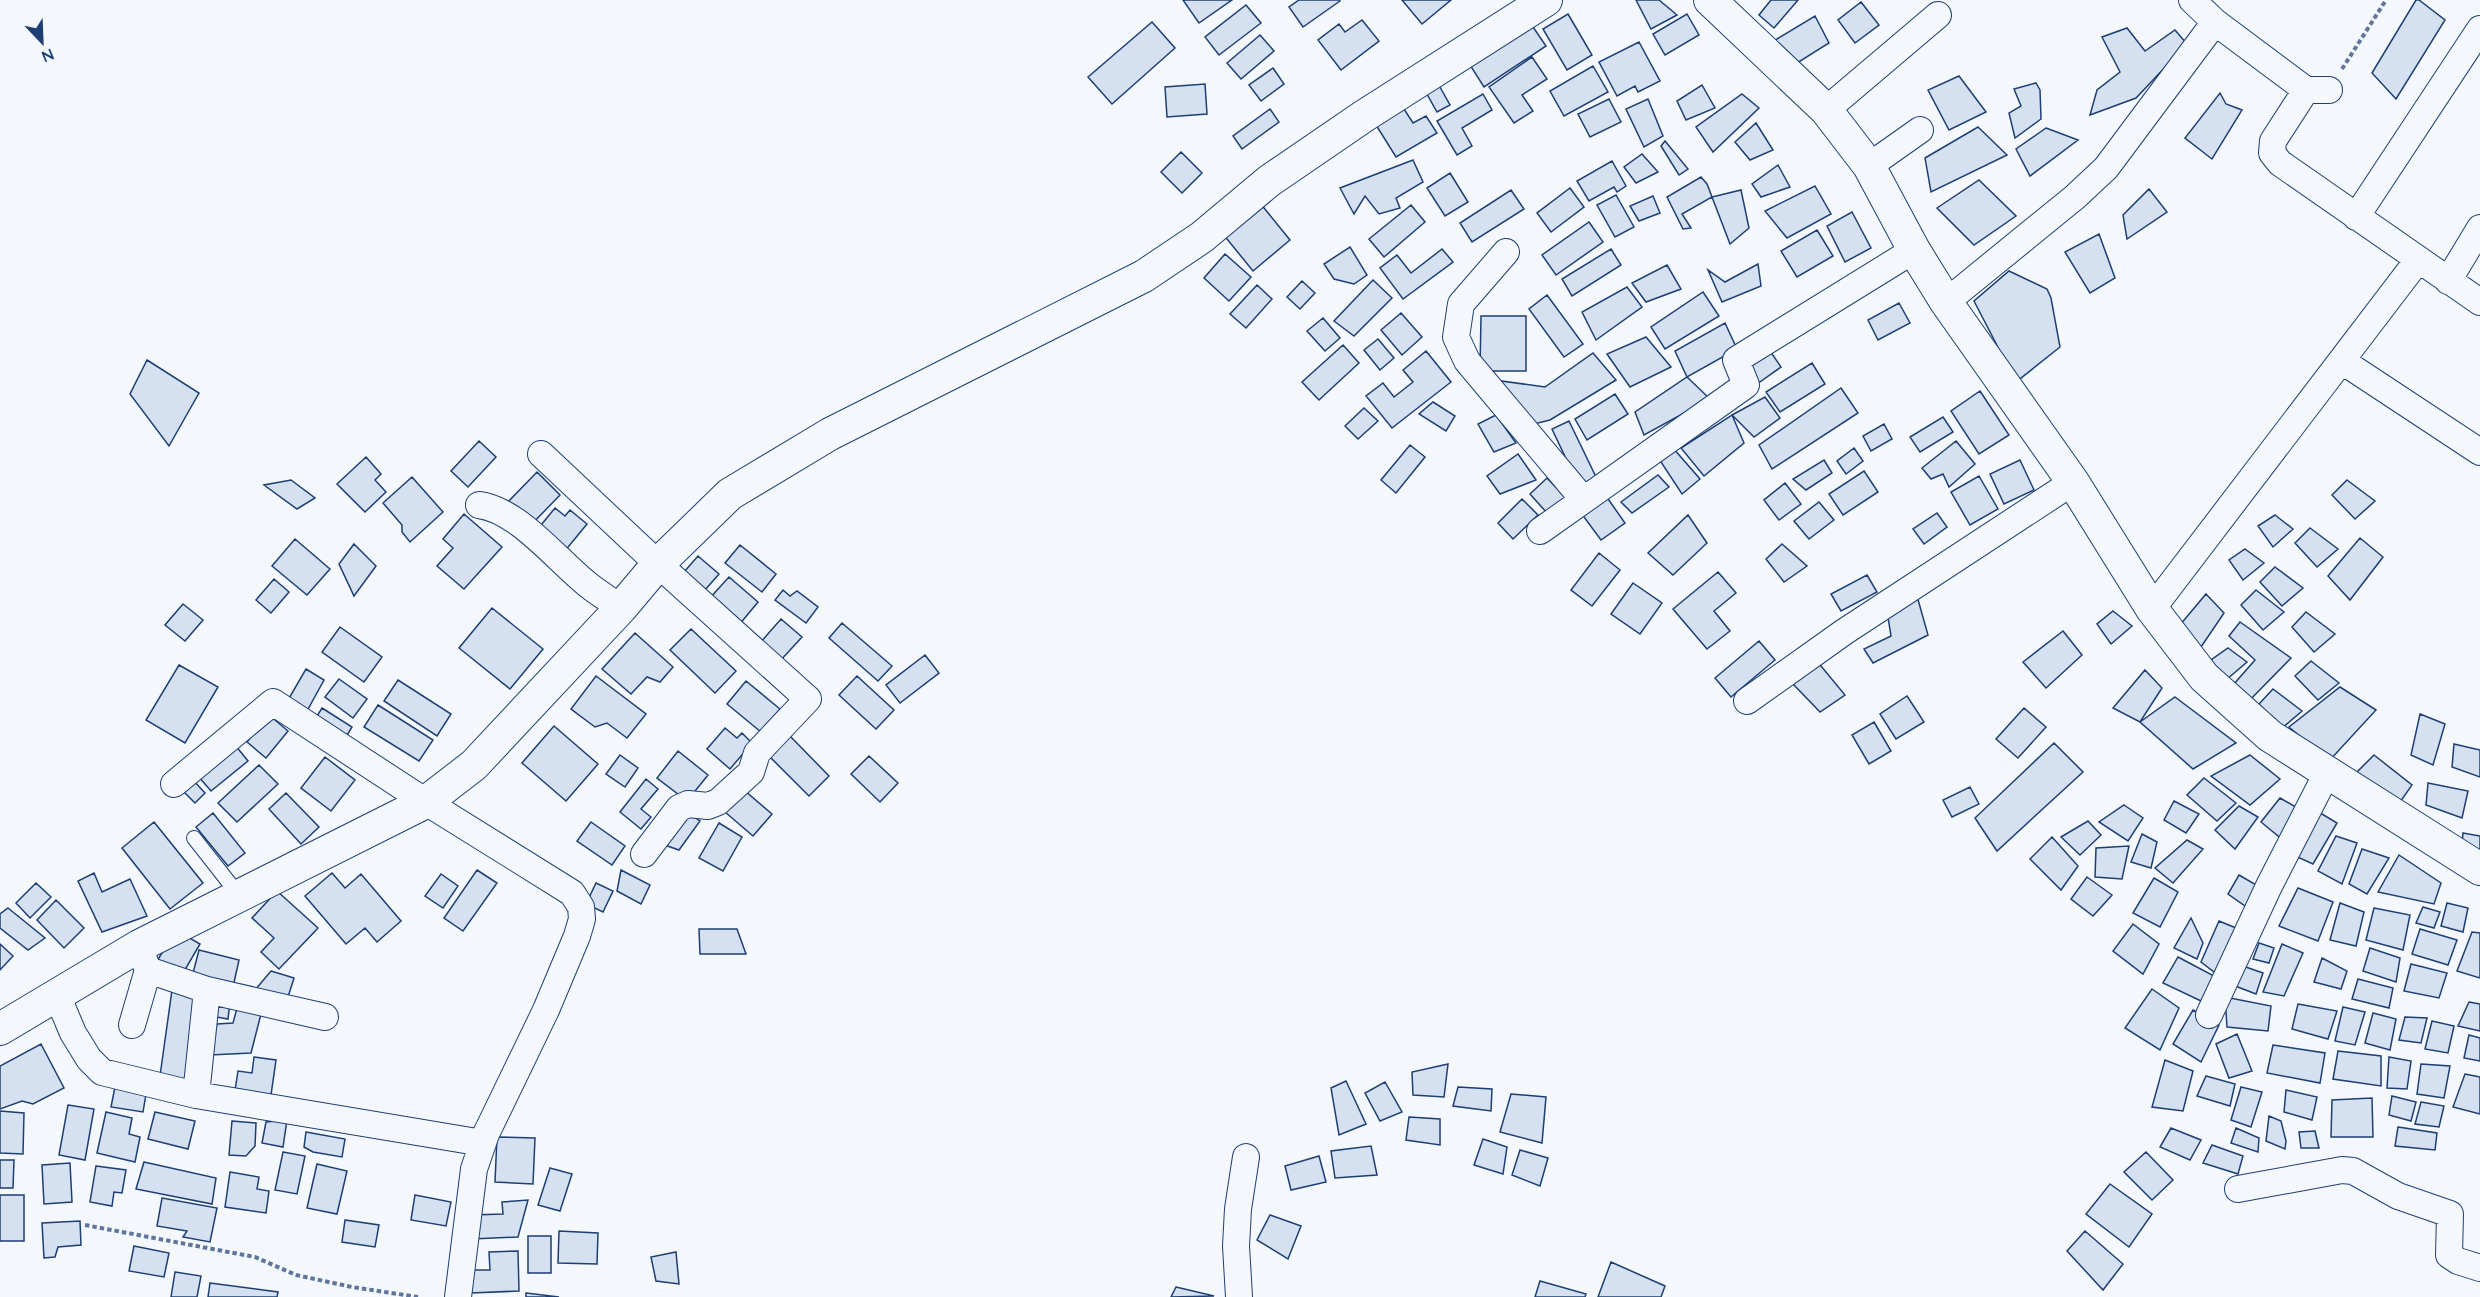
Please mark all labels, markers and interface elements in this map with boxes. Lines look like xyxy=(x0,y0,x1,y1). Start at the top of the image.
north arrow xyxy=(12,12,72,72)
text: N xyxy=(39,44,57,67)

